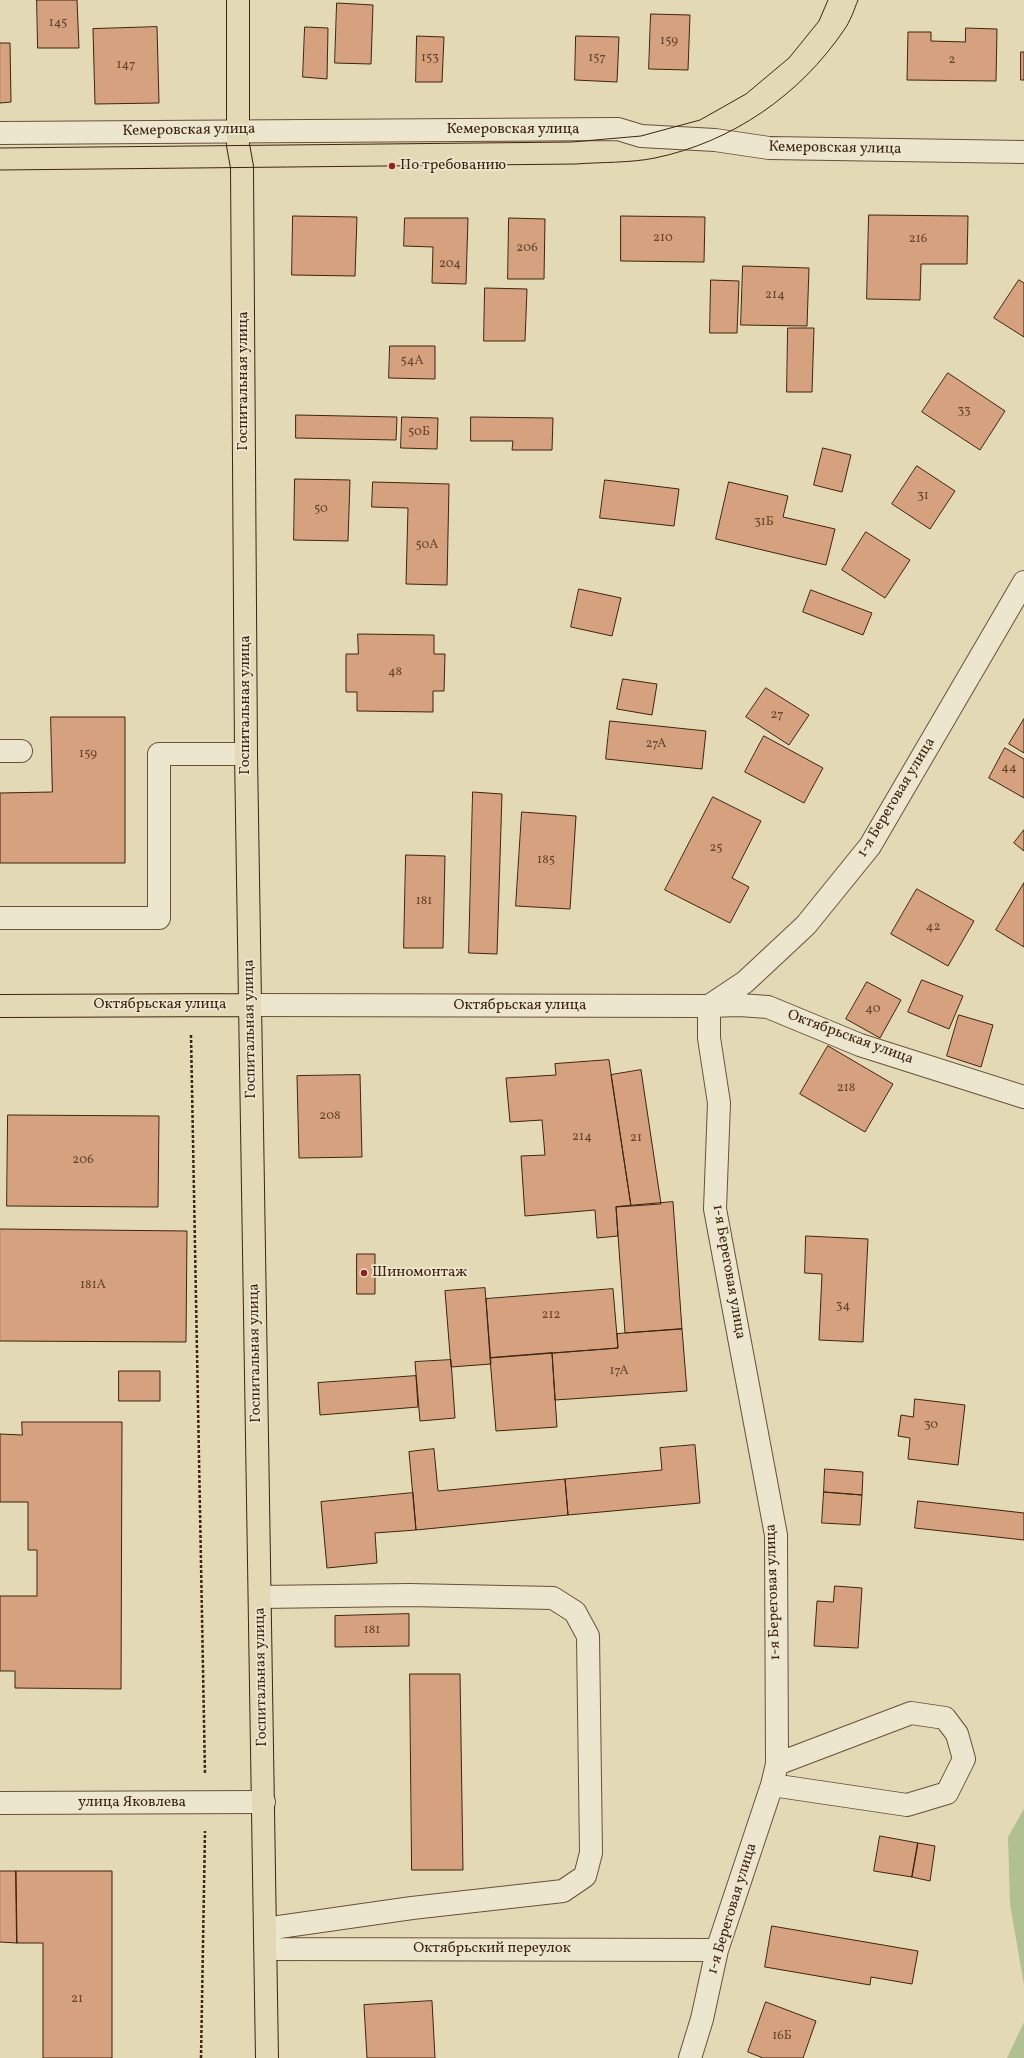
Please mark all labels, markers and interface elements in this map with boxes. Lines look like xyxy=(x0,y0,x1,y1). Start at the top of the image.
house number: 145 xyxy=(49,16,67,32)
house number: 159 xyxy=(660,34,678,50)
house number: 153 xyxy=(421,51,439,67)
house number: 157 xyxy=(588,51,606,67)
house number: 2 xyxy=(949,53,955,69)
house number: 147 xyxy=(116,58,136,74)
street label: Кемеровская улица xyxy=(122,121,256,141)
street label: Кемеровская улица xyxy=(447,121,579,139)
street label: Кемеровская улица xyxy=(768,139,902,159)
place label: По требованию xyxy=(400,157,506,175)
marker: По требованию xyxy=(387,161,397,171)
house number: 210 xyxy=(653,231,673,247)
house number: 216 xyxy=(909,232,927,248)
house number: 206 xyxy=(516,241,538,257)
house number: 204 xyxy=(439,257,461,273)
house number: 214 xyxy=(765,288,785,304)
street label: Госпитальная улица xyxy=(235,311,253,451)
house number: 54А xyxy=(400,354,424,370)
house number: 33 xyxy=(957,404,971,420)
house number: 50Б xyxy=(408,425,430,441)
house number: 31 xyxy=(917,489,929,505)
house number: 50 xyxy=(314,502,328,518)
house number: 31Б xyxy=(754,515,774,531)
house number: 50А xyxy=(416,538,438,554)
street label: Госпитальная улица xyxy=(237,635,255,775)
house number: 48 xyxy=(388,665,402,681)
house number: 27 xyxy=(771,708,783,724)
street label: 1-я Береговая улица xyxy=(854,735,940,861)
house number: 27А xyxy=(646,737,666,753)
house number: 159 xyxy=(79,747,97,763)
house number: 44 xyxy=(1001,761,1017,777)
house number: 25 xyxy=(709,841,723,857)
house number: 185 xyxy=(537,853,555,869)
house number: 181 xyxy=(416,894,432,910)
house number: 42 xyxy=(926,920,940,936)
street label: Госпитальная улица xyxy=(241,959,261,1099)
street label: Октябрьская улица xyxy=(94,996,226,1014)
street label: Октябрьская улица xyxy=(454,997,586,1015)
house number: 40 xyxy=(865,1002,881,1018)
street label: Октябрьская улица xyxy=(785,1007,915,1069)
house number: 218 xyxy=(837,1081,855,1097)
house number: 208 xyxy=(319,1109,341,1125)
house number: 214 xyxy=(572,1130,592,1146)
house number: 21 xyxy=(630,1131,642,1147)
house number: 206 xyxy=(72,1153,94,1169)
street label: 1-я Береговая улица xyxy=(707,1203,749,1341)
place label: Шиномонтаж xyxy=(372,1264,467,1282)
marker: Шиномонтаж xyxy=(359,1268,369,1278)
house number: 181А xyxy=(80,1278,106,1294)
street label: Госпитальная улица xyxy=(246,1283,266,1423)
house number: 34 xyxy=(836,1299,850,1315)
house number: 212 xyxy=(541,1308,561,1324)
house number: 17А xyxy=(609,1364,629,1380)
house number: 30 xyxy=(924,1418,938,1434)
street label: 1-я Береговая улица xyxy=(763,1523,785,1661)
street label: Госпитальная улица xyxy=(252,1607,272,1747)
house number: 181 xyxy=(364,1623,380,1639)
street label: улица Яковлева xyxy=(78,1794,186,1812)
street label: 1-я Береговая улица xyxy=(704,1841,762,1977)
street label: Октябрьский переулок xyxy=(413,1940,571,1958)
house number: 21 xyxy=(71,1992,83,2008)
house number: 16Б xyxy=(772,2029,792,2045)

